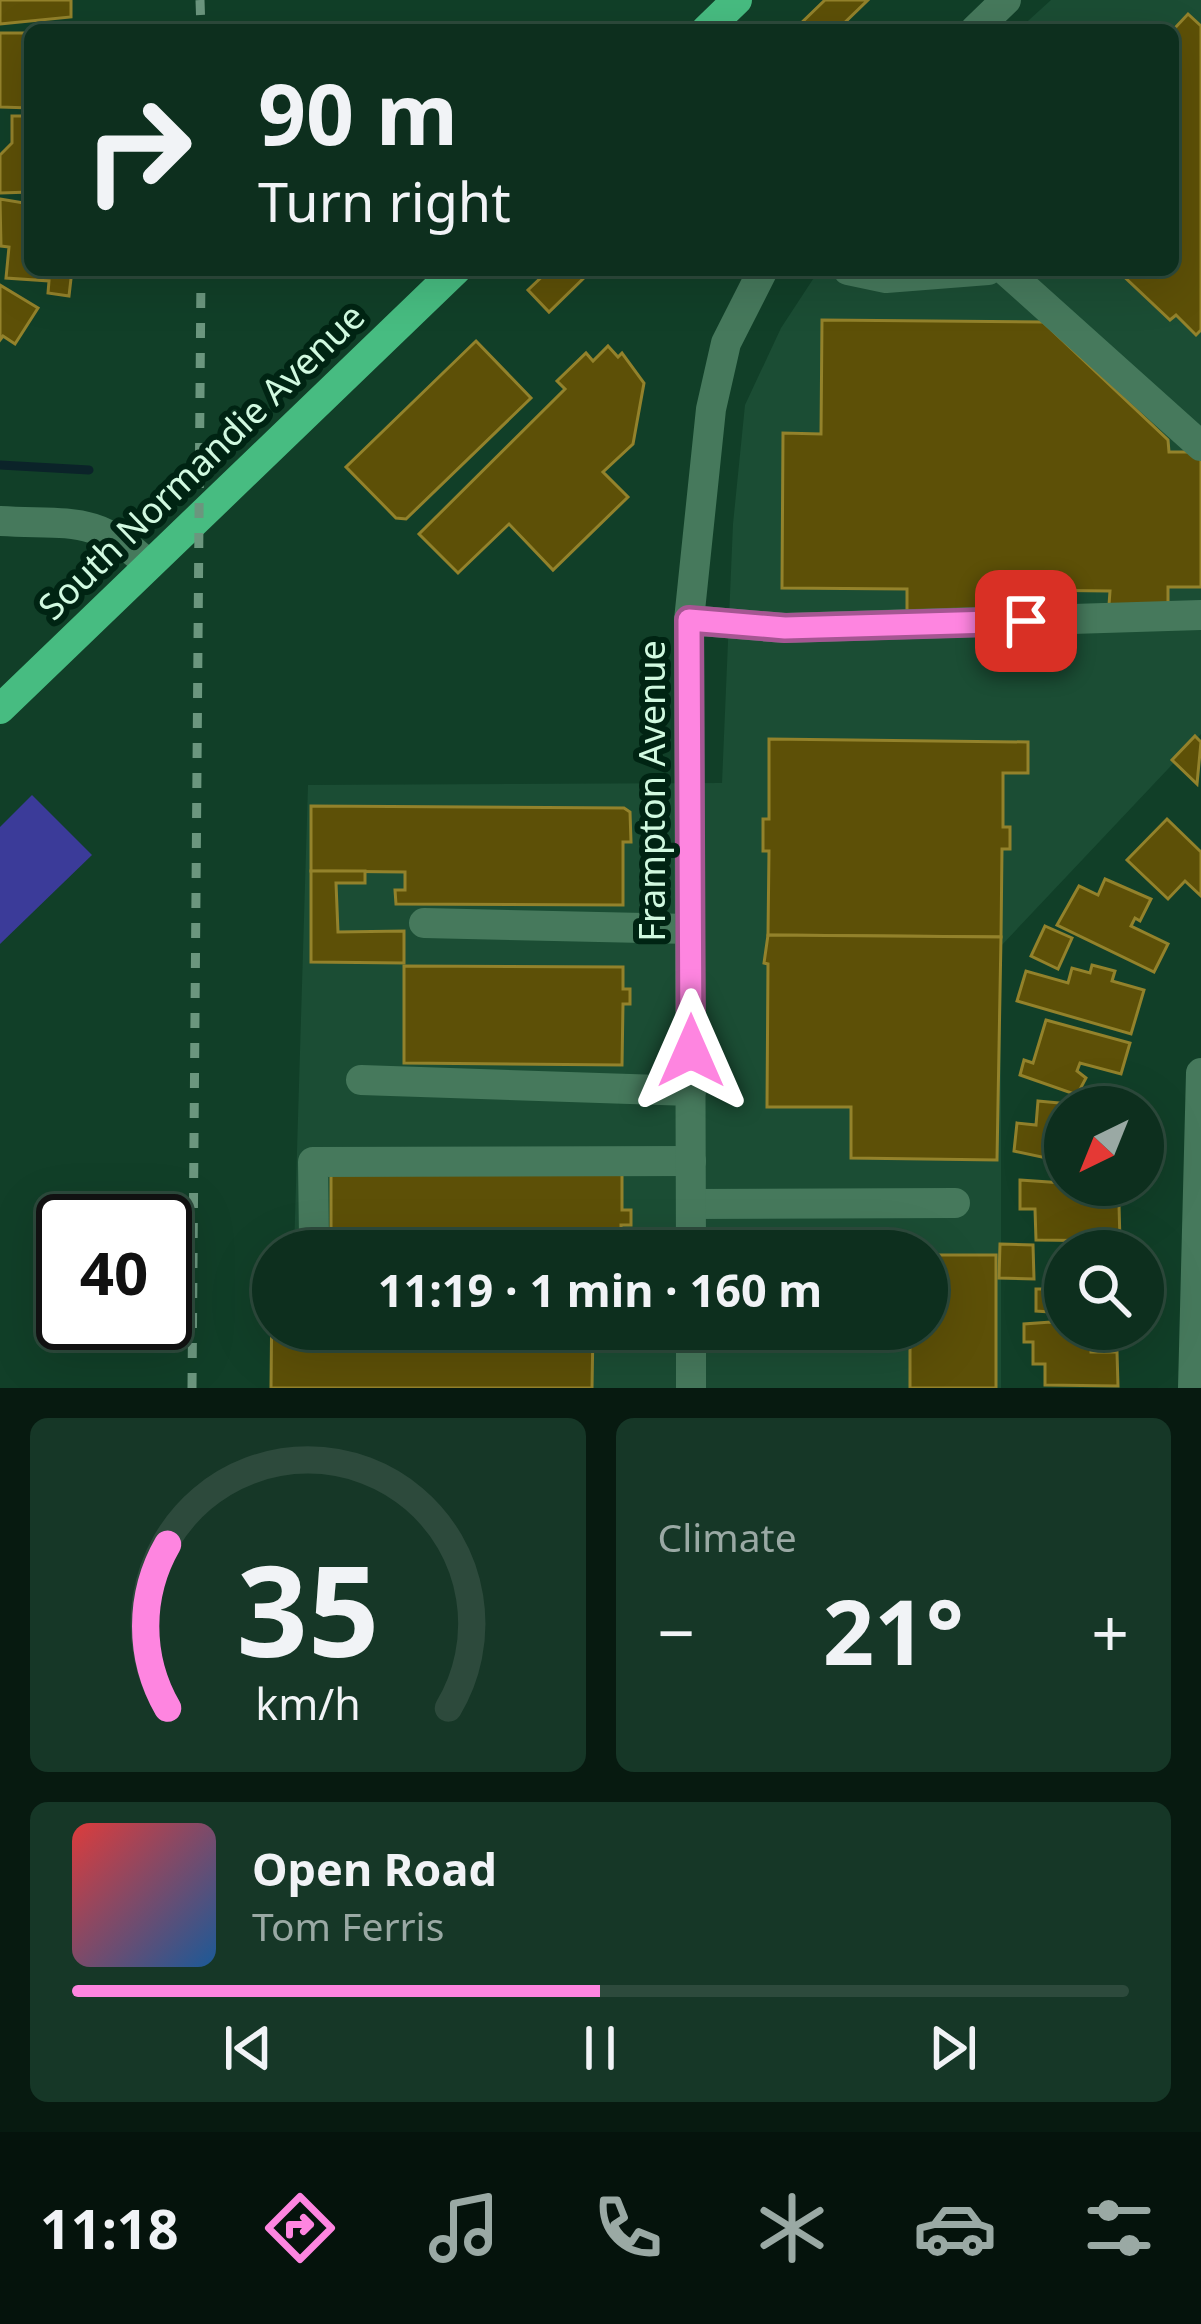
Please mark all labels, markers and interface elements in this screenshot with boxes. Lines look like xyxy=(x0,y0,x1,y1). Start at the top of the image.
text: 90 m xyxy=(258,55,458,170)
icon: right xyxy=(60,72,216,228)
text: Turn right xyxy=(258,164,511,238)
street label: South Normandie Avenue xyxy=(27,292,375,630)
pin xyxy=(975,570,1077,672)
icon: arrive xyxy=(993,588,1059,654)
street label: Frampton Avenue xyxy=(627,640,676,942)
position arrow xyxy=(628,988,754,1114)
north arrow xyxy=(1044,1086,1164,1206)
map controls xyxy=(1044,1086,1164,1350)
speed limit sign: 40 xyxy=(36,1194,192,1350)
button: search xyxy=(1044,1230,1164,1350)
text: 11:19 · 1 min · 160 m xyxy=(378,1259,822,1320)
text: Climate xyxy=(658,1510,797,1563)
text: 35 xyxy=(236,1524,379,1694)
text: 21° xyxy=(823,1569,964,1691)
text: − xyxy=(658,1586,695,1676)
text: + xyxy=(1091,1586,1129,1676)
text: km/h xyxy=(255,1674,360,1733)
text: Open Road xyxy=(252,1838,497,1899)
text: Tom Ferris xyxy=(252,1899,444,1952)
icon: previous xyxy=(215,2015,281,2081)
icon: pause xyxy=(567,2015,633,2081)
icon: next xyxy=(920,2015,986,2081)
icon: directions xyxy=(258,2186,342,2270)
icon: music xyxy=(422,2186,506,2270)
icon: phone xyxy=(586,2186,670,2270)
icon: climate xyxy=(750,2186,834,2270)
icon: car xyxy=(913,2186,997,2270)
icon: filters xyxy=(1077,2186,1161,2270)
text: 11:18 xyxy=(40,2191,179,2265)

